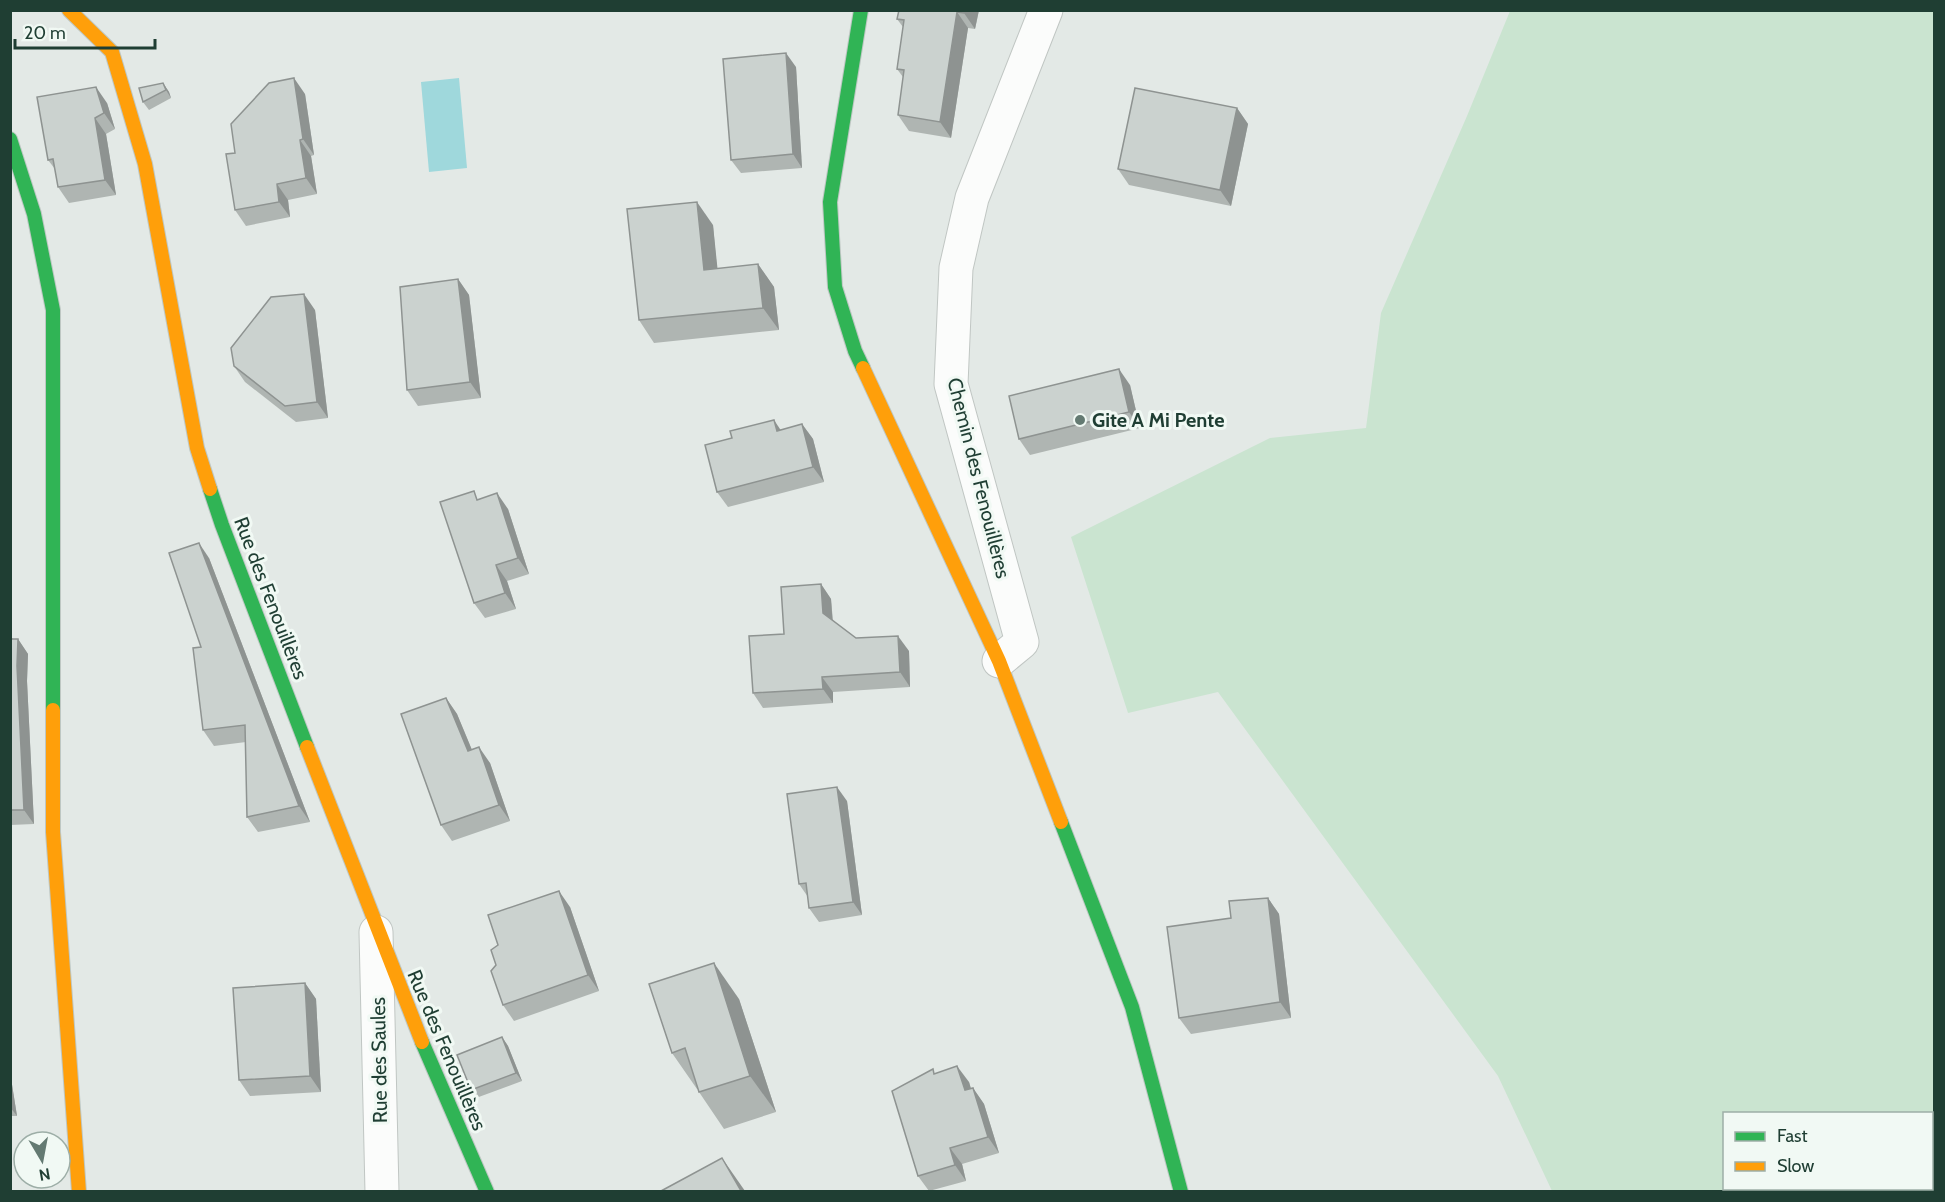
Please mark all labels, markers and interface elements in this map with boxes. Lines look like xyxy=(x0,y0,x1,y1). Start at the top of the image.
scale bar xyxy=(15,12,154,50)
text: 20 m xyxy=(24,22,66,44)
street label: Chemin des Fenouillères xyxy=(942,375,1016,581)
place label: Gite A Mi Pente xyxy=(1092,408,1224,432)
marker: Gite A Mi Pente xyxy=(1073,413,1087,427)
street label: Rue des Fenouillères xyxy=(229,513,313,683)
street label: Rue des Fenouillères xyxy=(402,966,492,1134)
street label: Rue des Saules xyxy=(366,997,392,1123)
legend xyxy=(1723,1112,1933,1190)
text: Fast xyxy=(1777,1125,1808,1147)
north arrow xyxy=(12,1130,72,1190)
text: Slow xyxy=(1777,1155,1814,1177)
text: N xyxy=(37,1164,52,1185)

